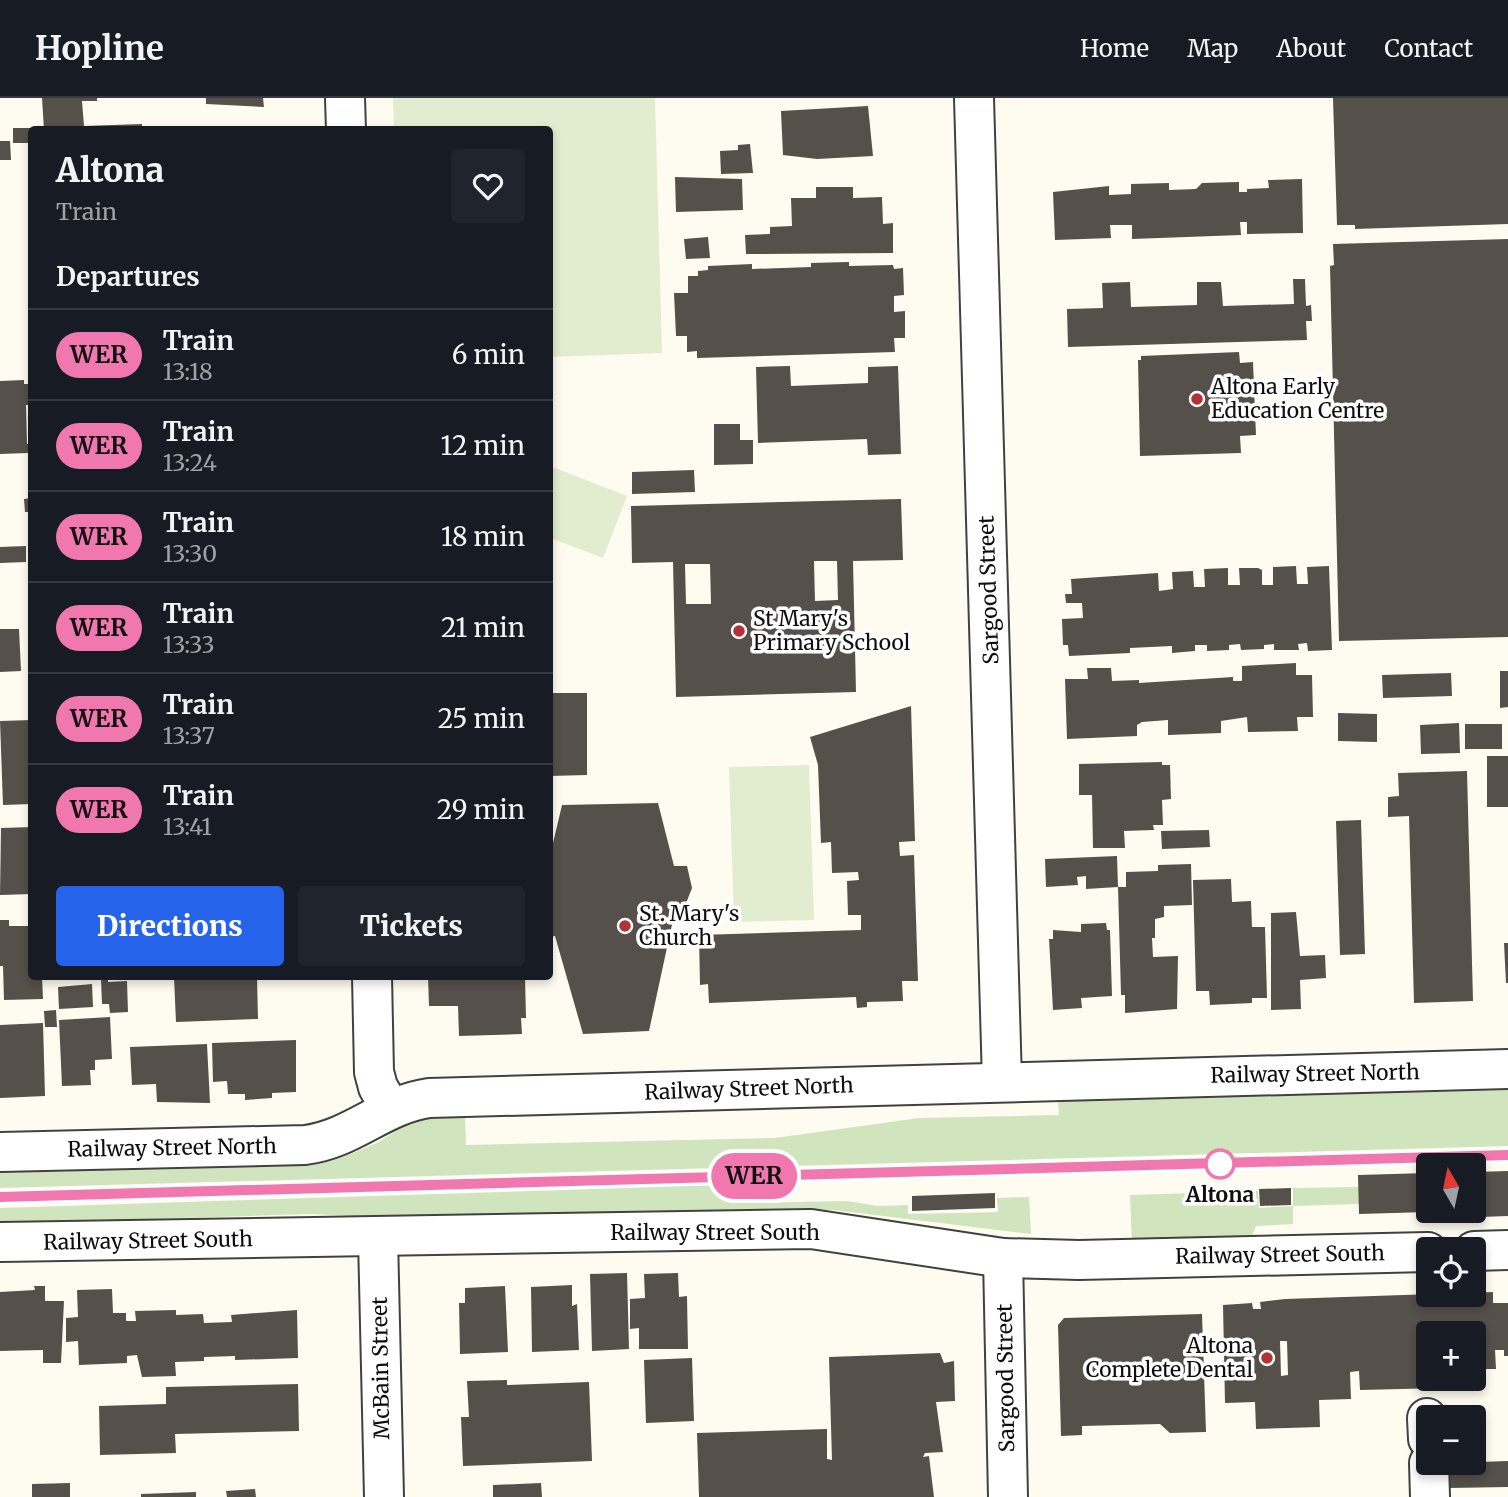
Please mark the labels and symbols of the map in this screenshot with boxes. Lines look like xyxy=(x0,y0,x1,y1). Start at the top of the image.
place label: Altona Early Education Centre xyxy=(1210,373,1384,424)
marker: Altona Early Education Centre xyxy=(1189,391,1205,407)
street label: Sargood Street xyxy=(972,515,1005,665)
place label: St Mary's Primary School xyxy=(753,605,911,656)
marker: St Mary's Primary School xyxy=(731,623,747,639)
place label: St. Mary's Church xyxy=(639,900,739,951)
marker: St. Mary's Church xyxy=(617,918,633,934)
street label: Railway Street North xyxy=(1210,1058,1420,1089)
street label: Railway Street North xyxy=(644,1071,854,1106)
street label: Railway Street North xyxy=(67,1132,277,1163)
marker: Altona xyxy=(1205,1149,1235,1179)
line badge: WER xyxy=(714,1153,794,1199)
north arrow xyxy=(1416,1153,1486,1223)
place label: Altona xyxy=(1185,1181,1254,1208)
street label: Railway Street South xyxy=(610,1219,820,1246)
street label: Railway Street South xyxy=(43,1225,253,1256)
street label: Railway Street South xyxy=(1175,1239,1385,1270)
street label: McBain Street xyxy=(366,1297,395,1440)
street label: Sargood Street xyxy=(991,1303,1020,1453)
place label: Altona Complete Dental xyxy=(1086,1332,1253,1383)
marker: Altona Complete Dental xyxy=(1259,1350,1275,1366)

